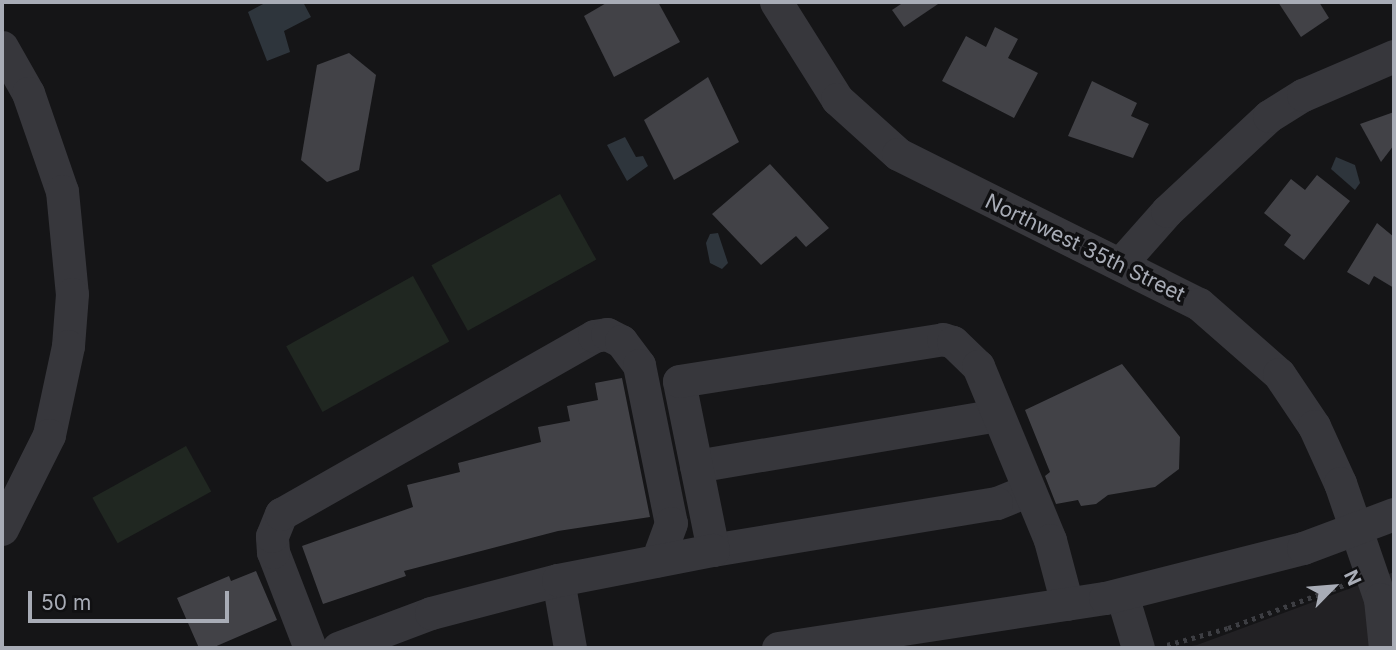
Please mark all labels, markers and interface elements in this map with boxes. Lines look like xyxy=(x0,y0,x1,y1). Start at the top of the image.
street label: Northwest 35th Street xyxy=(981,189,1189,307)
north arrow xyxy=(1298,552,1368,622)
text: N xyxy=(1339,566,1366,589)
scale bar xyxy=(32,576,233,620)
text: 50 m xyxy=(41,590,91,615)

